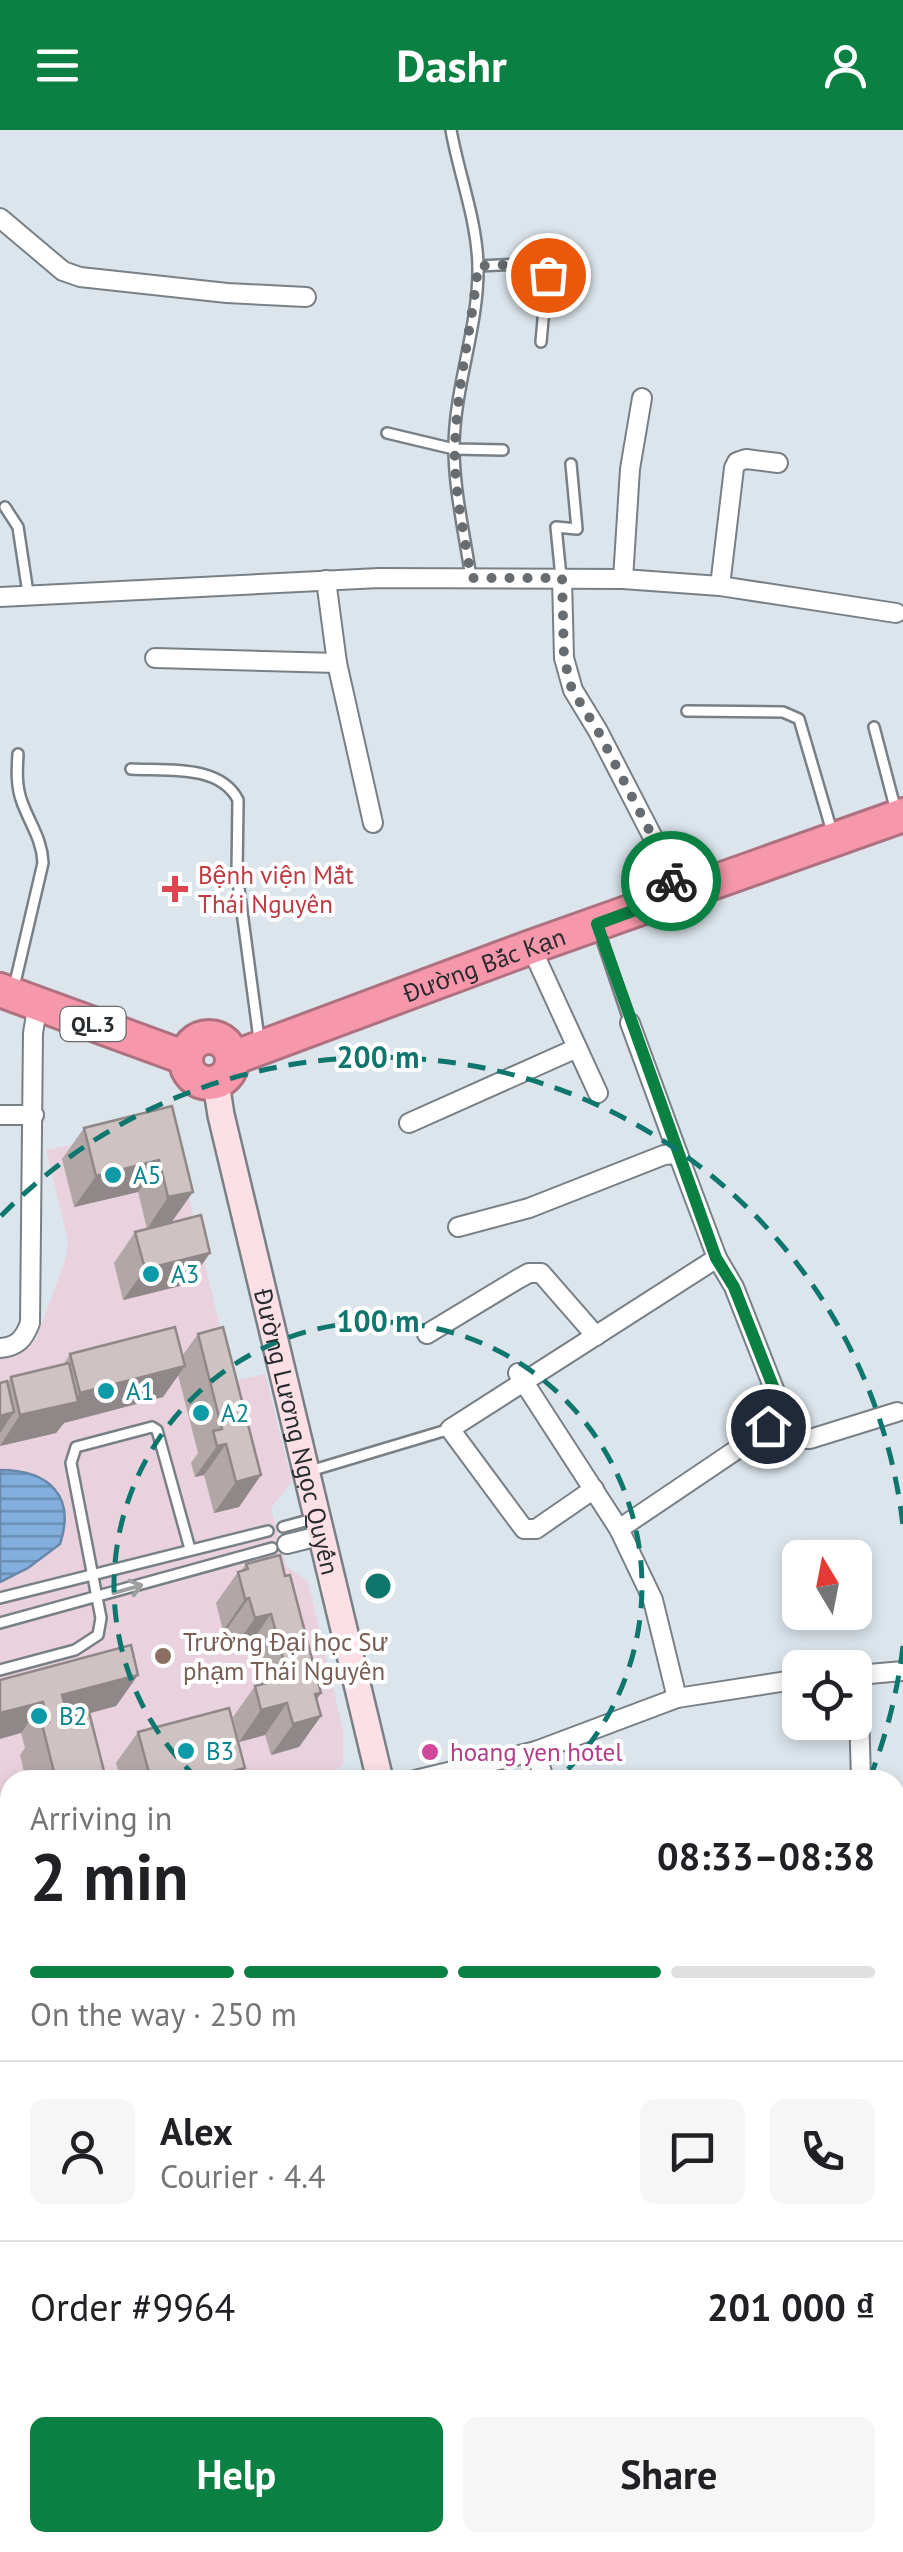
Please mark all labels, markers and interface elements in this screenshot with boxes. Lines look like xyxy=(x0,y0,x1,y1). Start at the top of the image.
text: Dashr xyxy=(396,36,507,94)
icon: menu xyxy=(30,38,85,93)
icon: person xyxy=(818,38,873,93)
pin xyxy=(506,233,591,318)
icon: bag xyxy=(521,248,576,303)
courier xyxy=(621,831,721,931)
icon: bike xyxy=(644,854,699,909)
place label: Bệnh viện Mắt Thái Nguyên xyxy=(198,859,354,920)
marker: Bệnh viện Mắt Thái Nguyên xyxy=(162,876,188,902)
street label: Đường Bắc Kạn xyxy=(398,920,570,1010)
road number: QL.3 xyxy=(61,1007,126,1041)
text: 200 m xyxy=(337,1037,419,1076)
place label: A5 xyxy=(133,1159,161,1191)
marker: A5 xyxy=(102,1164,124,1186)
place label: A3 xyxy=(171,1258,199,1290)
marker: A3 xyxy=(140,1263,162,1285)
street label: Đường Lương Ngọc Quyến xyxy=(247,1284,346,1578)
text: 100 m xyxy=(337,1301,419,1340)
place label: A1 xyxy=(126,1375,154,1407)
marker: A1 xyxy=(95,1380,117,1402)
pin xyxy=(726,1384,811,1469)
place label: A2 xyxy=(221,1397,249,1429)
icon: home xyxy=(741,1399,796,1454)
marker: A2 xyxy=(190,1402,212,1424)
north arrow xyxy=(782,1540,872,1630)
map controls xyxy=(782,1540,872,1740)
centre of rings xyxy=(360,1568,396,1604)
one-way arrow xyxy=(112,1579,143,1597)
place label: Trường Đại học Sư phạm Thái Nguyên xyxy=(183,1626,388,1687)
marker: Trường Đại học Sư phạm Thái Nguyên xyxy=(152,1645,174,1667)
button: locate xyxy=(782,1650,872,1740)
place label: B2 xyxy=(59,1700,87,1732)
marker: B2 xyxy=(28,1705,50,1727)
place label: B3 xyxy=(206,1735,234,1767)
place label: hoang yen hotel xyxy=(450,1736,623,1768)
marker: B3 xyxy=(175,1740,197,1762)
marker: hoang yen hotel xyxy=(419,1741,441,1763)
text: Arriving in xyxy=(30,1797,172,1839)
text: 08:33–08:38 xyxy=(657,1831,875,1880)
text: 2 min xyxy=(30,1834,189,1918)
text: On the way · 250 m xyxy=(30,1993,297,2035)
button: person xyxy=(30,2099,135,2204)
button: chat xyxy=(640,2099,745,2204)
button: phone xyxy=(770,2099,875,2204)
text: Alex xyxy=(160,2106,233,2155)
text: Courier · 4.4 xyxy=(160,2155,326,2197)
text: Order #9964 xyxy=(30,2282,235,2331)
text: 201 000 ₫ xyxy=(707,2282,875,2331)
button: Help xyxy=(30,2417,443,2532)
button: Share xyxy=(463,2417,875,2532)

